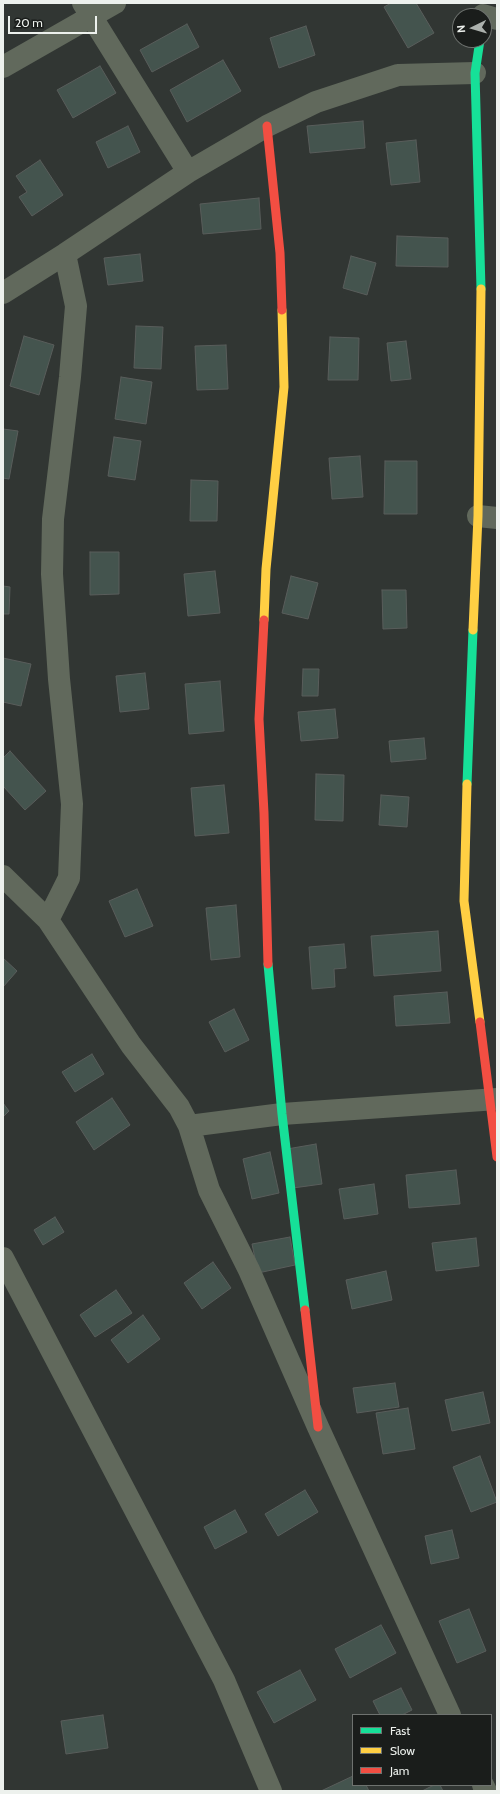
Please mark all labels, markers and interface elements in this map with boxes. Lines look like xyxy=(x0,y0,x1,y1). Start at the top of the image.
scale bar xyxy=(10,8,99,34)
north arrow xyxy=(452,8,492,48)
text: 20 m xyxy=(15,15,43,30)
text: N xyxy=(454,24,468,33)
legend xyxy=(352,1714,492,1786)
text: Fast xyxy=(390,1723,410,1738)
text: Slow xyxy=(390,1743,415,1758)
text: Jam xyxy=(390,1763,409,1778)

